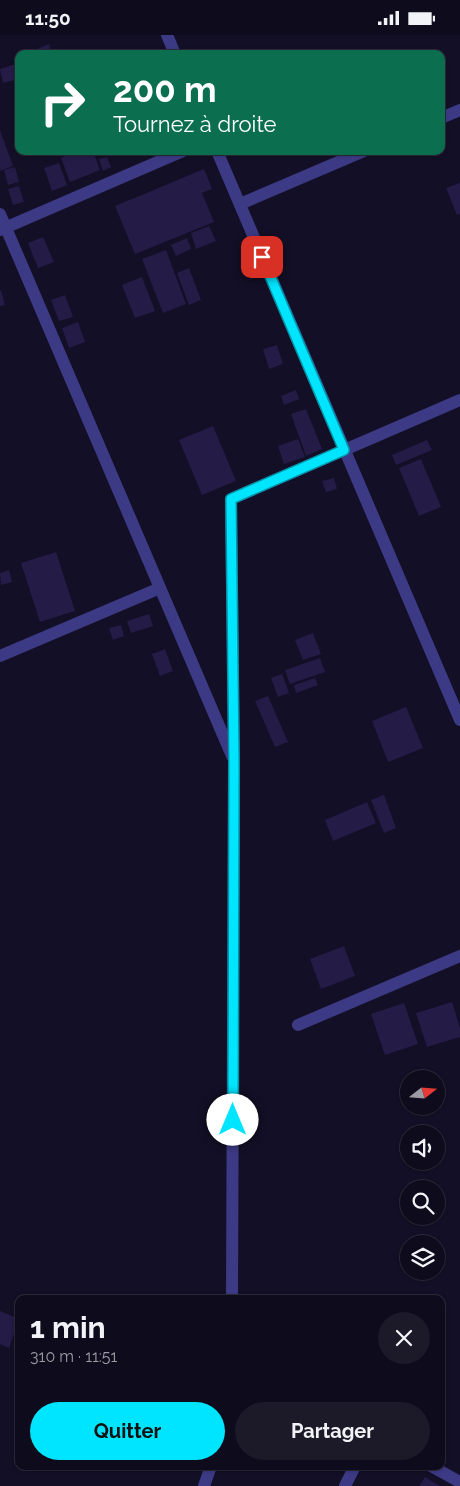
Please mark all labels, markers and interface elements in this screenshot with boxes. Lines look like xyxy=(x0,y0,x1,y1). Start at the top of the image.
text: 11:50 xyxy=(25,7,71,29)
text: 200 m xyxy=(113,69,217,110)
icon: right xyxy=(30,70,95,135)
text: Tournez à droite xyxy=(113,111,277,137)
pin xyxy=(241,236,283,278)
icon: arrive xyxy=(248,243,276,271)
north arrow xyxy=(400,1070,445,1115)
map controls xyxy=(400,1070,445,1280)
position arrow xyxy=(206,1093,258,1145)
button: sound xyxy=(400,1125,445,1170)
button: search xyxy=(400,1180,445,1225)
button: layers xyxy=(400,1235,445,1280)
text: 1 min xyxy=(30,1310,106,1345)
button: close xyxy=(378,1312,430,1364)
text: 310 m · 11:51 xyxy=(30,1347,117,1366)
button: Quitter xyxy=(30,1402,225,1460)
button: Partager xyxy=(235,1402,430,1460)

